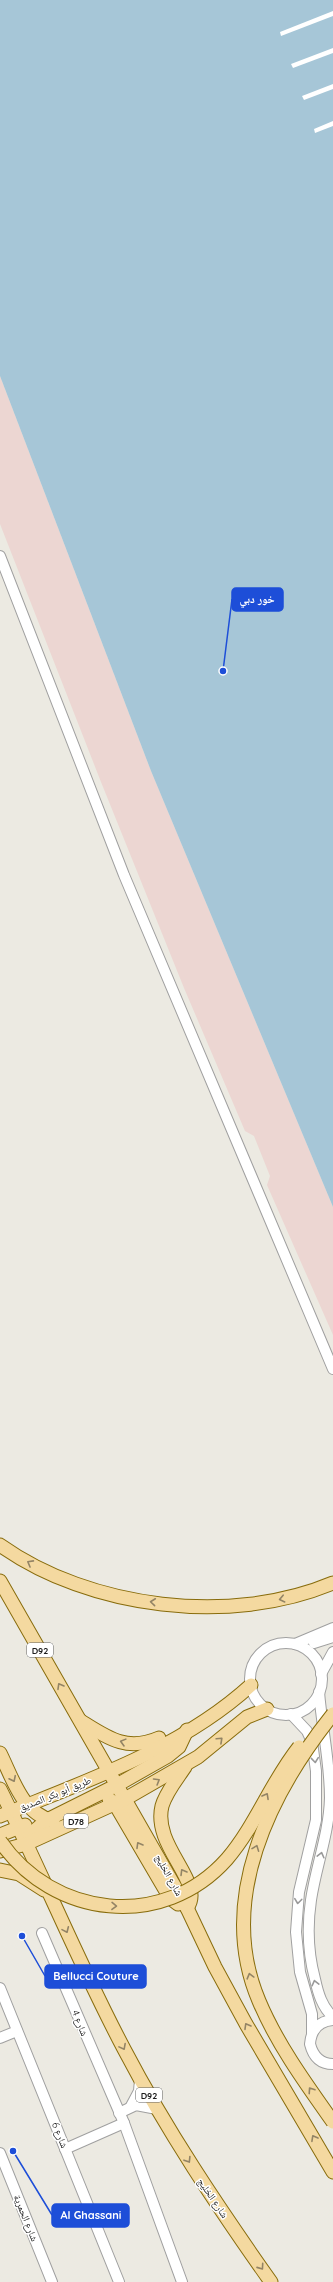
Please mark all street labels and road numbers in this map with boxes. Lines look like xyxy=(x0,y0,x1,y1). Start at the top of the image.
road number: D92 xyxy=(27,1643,53,1657)
street label: طريق أبو بكر الصديق xyxy=(17,1773,93,1814)
road number: D78 xyxy=(64,1814,88,1828)
street label: شارع الخليج xyxy=(152,1852,186,1898)
street label: شارع 4 xyxy=(69,2008,91,2038)
road number: D92 xyxy=(136,2088,162,2102)
street label: شارع 6 xyxy=(49,2120,71,2150)
street label: شارع الخليج xyxy=(195,2175,231,2221)
street label: شارع الحمرية xyxy=(11,2193,41,2244)

